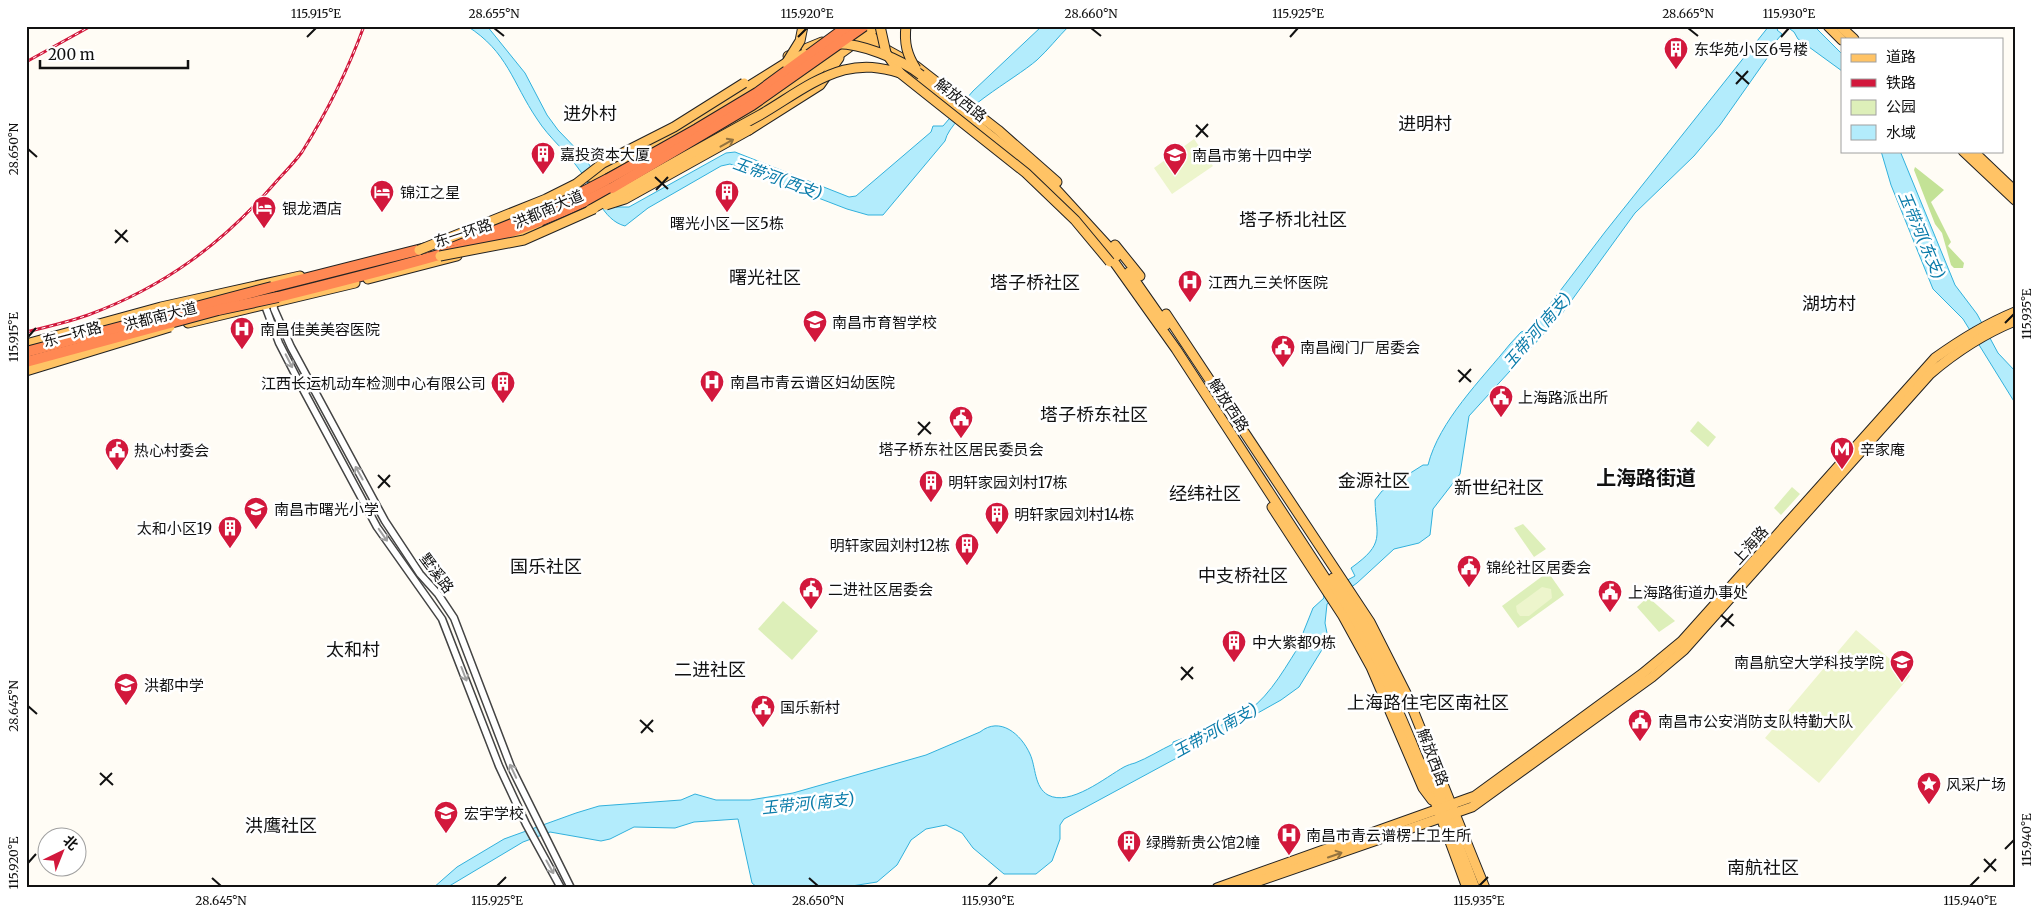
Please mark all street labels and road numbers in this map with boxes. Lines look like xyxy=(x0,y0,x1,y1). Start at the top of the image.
street label: 解放西路 xyxy=(932,74,990,126)
street label: 洪都南大道 xyxy=(510,186,586,232)
street label: 东一环路 xyxy=(432,215,494,251)
street label: 洪都南大道 xyxy=(121,298,199,334)
street label: 东一环路 xyxy=(41,317,103,351)
street label: 解放西路 xyxy=(1205,375,1253,435)
street label: 上海路 xyxy=(1728,522,1772,568)
street label: 墅溪路 xyxy=(416,549,458,597)
street label: 解放西路 xyxy=(1413,726,1453,788)

